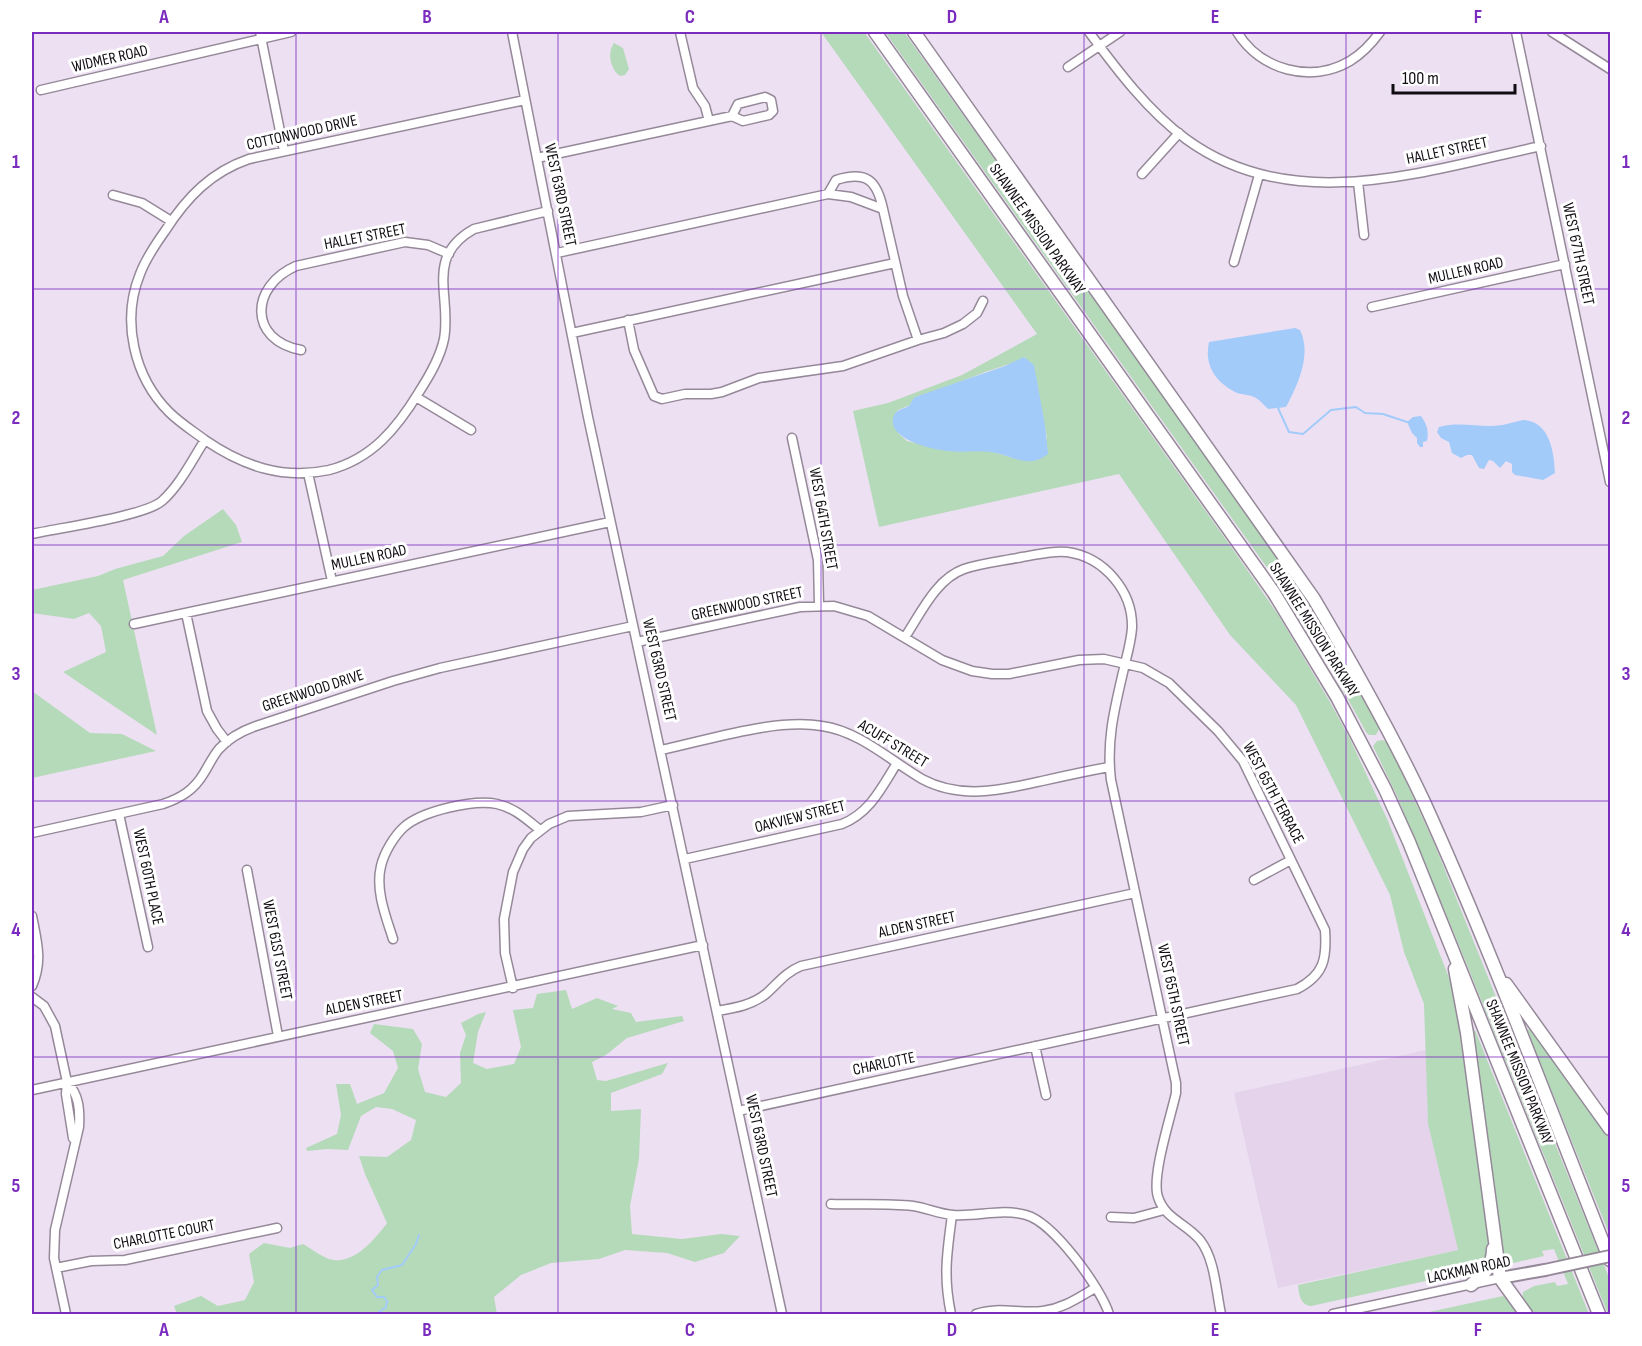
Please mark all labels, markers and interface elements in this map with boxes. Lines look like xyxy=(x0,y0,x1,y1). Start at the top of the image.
text: A xyxy=(158,5,169,29)
text: B xyxy=(422,5,432,29)
text: C xyxy=(685,5,695,29)
text: D xyxy=(947,5,957,29)
text: E xyxy=(1211,5,1219,29)
text: F xyxy=(1474,5,1482,29)
street label: WIDMER ROAD xyxy=(70,41,150,77)
scale bar xyxy=(1393,57,1514,95)
text: 100 m xyxy=(1402,68,1439,89)
street label: COTTONWOOD DRIVE xyxy=(245,111,359,155)
street label: HALLET STREET xyxy=(1405,133,1490,169)
street label: WEST 63RD STREET xyxy=(540,142,580,249)
text: 1 xyxy=(12,150,20,174)
text: 1 xyxy=(1622,150,1630,174)
street label: SHAWNEE MISSION PARKWAY xyxy=(985,160,1089,298)
street label: WEST 67TH STREET xyxy=(1558,201,1598,307)
street label: HALLET STREET xyxy=(323,220,408,254)
street label: MULLEN ROAD xyxy=(1427,253,1505,289)
text: 2 xyxy=(12,406,20,430)
text: 2 xyxy=(1622,406,1630,430)
street label: WEST 64TH STREET xyxy=(805,466,841,572)
street label: MULLEN ROAD xyxy=(330,541,408,575)
street label: SHAWNEE MISSION PARKWAY xyxy=(1265,559,1363,701)
street label: GREENWOOD STREET xyxy=(689,583,805,625)
street label: WEST 63RD STREET xyxy=(638,617,680,724)
text: 3 xyxy=(12,662,21,686)
text: 3 xyxy=(1622,662,1631,686)
street label: GREENWOOD DRIVE xyxy=(260,666,366,716)
street label: ACUFF STREET xyxy=(854,715,932,772)
street label: WEST 65TH TERRACE xyxy=(1238,739,1308,847)
street label: OAKVIEW STREET xyxy=(753,796,848,837)
street label: WEST 60TH PLACE xyxy=(129,827,167,927)
street label: WEST 61ST STREET xyxy=(258,898,296,1002)
street label: ALDEN STREET xyxy=(876,907,958,943)
text: 4 xyxy=(11,918,21,942)
text: 4 xyxy=(1621,918,1631,942)
street label: WEST 65TH STREET xyxy=(1153,942,1193,1048)
street label: ALDEN STREET xyxy=(323,986,405,1020)
street label: SHAWNEE MISSION PARKWAY xyxy=(1481,997,1557,1148)
street label: CHARLOTTE xyxy=(851,1048,917,1080)
street label: WEST 63RD STREET xyxy=(741,1093,781,1200)
text: 5 xyxy=(12,1174,21,1198)
text: 5 xyxy=(1622,1174,1631,1198)
street label: CHARLOTTE COURT xyxy=(112,1216,217,1254)
street label: LACKMAN ROAD xyxy=(1426,1252,1513,1288)
text: A xyxy=(158,1318,169,1342)
text: B xyxy=(422,1318,432,1342)
text: C xyxy=(685,1318,695,1342)
text: D xyxy=(947,1318,957,1342)
text: E xyxy=(1211,1318,1219,1342)
text: F xyxy=(1474,1318,1482,1342)

